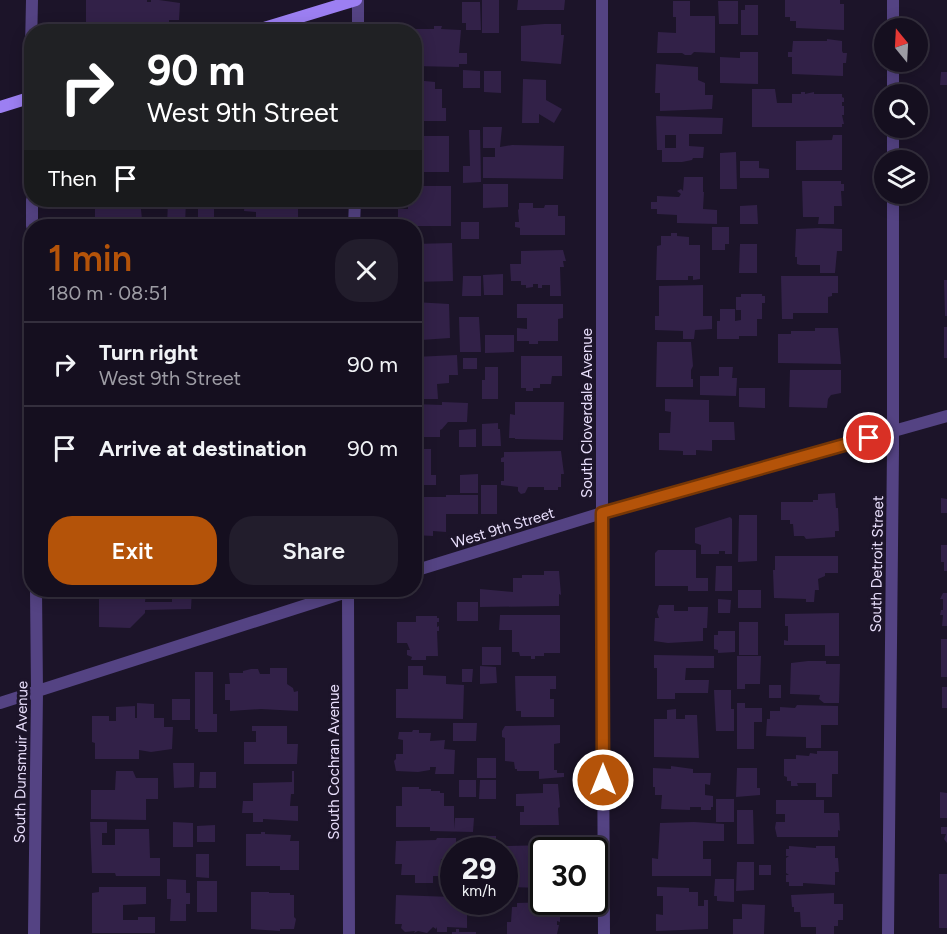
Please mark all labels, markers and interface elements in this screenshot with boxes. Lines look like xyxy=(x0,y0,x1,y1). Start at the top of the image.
north arrow xyxy=(874,18,928,72)
map controls xyxy=(874,18,928,204)
text: 90 m xyxy=(147,45,245,96)
icon: right xyxy=(48,48,126,126)
button: search xyxy=(874,84,928,138)
text: West 9th Street xyxy=(147,96,339,129)
button: layers xyxy=(874,150,928,204)
icon: arrive xyxy=(109,162,142,195)
text: Then xyxy=(48,165,97,192)
text: 1 min xyxy=(48,237,132,280)
button: close xyxy=(335,239,398,302)
text: 180 m · 08:51 xyxy=(48,281,168,305)
street label: South Cloverdale Avenue xyxy=(578,328,596,498)
text: Turn right xyxy=(99,339,198,366)
icon: right xyxy=(48,348,81,381)
text: 90 m xyxy=(347,351,398,378)
text: West 9th Street xyxy=(99,366,241,390)
pin xyxy=(843,412,894,463)
icon: arrive xyxy=(852,421,885,454)
icon: arrive xyxy=(48,432,81,465)
text: Arrive at destination xyxy=(99,435,307,462)
text: 90 m xyxy=(347,435,398,462)
street label: South Detroit Street xyxy=(867,495,887,633)
street label: West 9th Street xyxy=(449,504,557,552)
button: Exit xyxy=(48,516,217,585)
button: Share xyxy=(229,516,398,585)
street label: South Dunsmuir Avenue xyxy=(11,681,31,843)
street label: South Cochran Avenue xyxy=(325,684,343,840)
position arrow xyxy=(571,748,635,812)
speed limit sign: 30 xyxy=(530,837,608,915)
text: 29 xyxy=(462,850,496,887)
text: km/h xyxy=(462,882,496,900)

